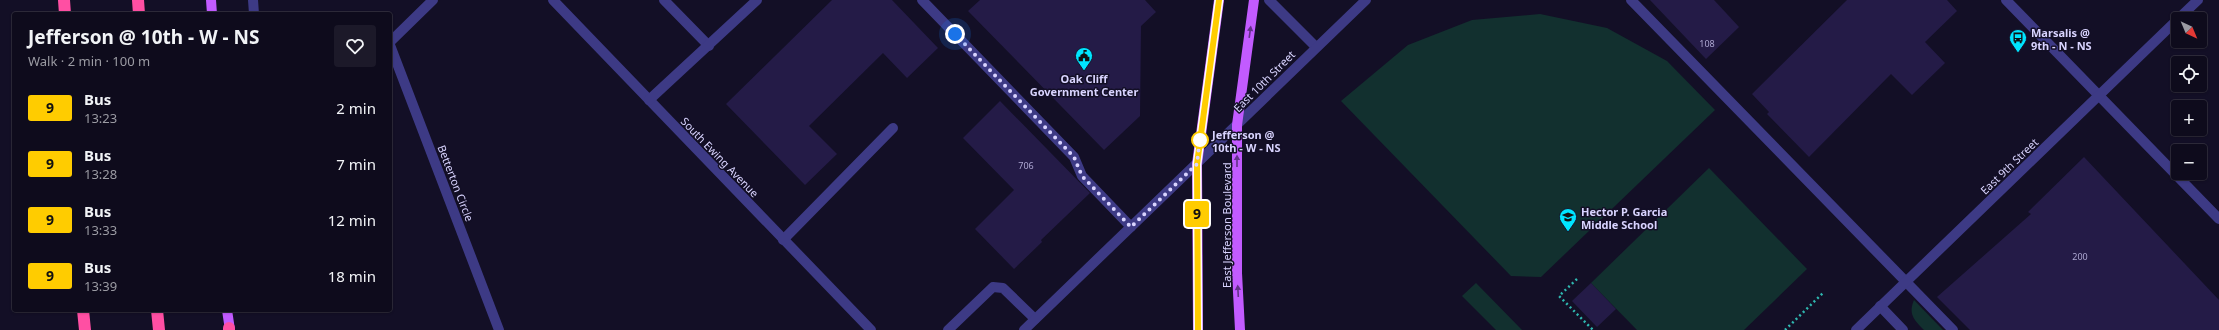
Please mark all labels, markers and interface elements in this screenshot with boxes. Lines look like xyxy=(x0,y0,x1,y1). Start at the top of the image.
north arrow xyxy=(2171,12,2207,48)
map controls xyxy=(2171,12,2207,180)
text: Jefferson @ 10th - W - NS xyxy=(28,24,259,50)
your location xyxy=(945,24,965,44)
button: heart xyxy=(334,25,376,67)
place label: Marsalis @ 9th - N - NS xyxy=(2031,25,2092,53)
one-way arrow xyxy=(1246,26,1253,38)
bus stop icon: Marsalis @ 9th - N - NS xyxy=(2008,28,2028,53)
house number: 108 xyxy=(1699,37,1715,50)
public building icon: Oak Cliff Government Center xyxy=(1074,46,1094,71)
street label: East 10th Street xyxy=(1230,47,1298,115)
text: Walk · 2 min · 100 m xyxy=(28,52,150,70)
button: locate xyxy=(2171,56,2207,92)
place label: Oak Cliff Government Center xyxy=(1030,71,1138,99)
text: Bus xyxy=(84,89,111,109)
text: 9 xyxy=(46,98,54,117)
text: 2 min xyxy=(336,98,376,118)
button: + xyxy=(2171,100,2207,136)
text: 13:23 xyxy=(84,109,117,127)
street label: South Ewing Avenue xyxy=(678,114,762,200)
place label: Jefferson @ 10th - W - NS xyxy=(1211,127,1281,155)
marker: Jefferson @ 10th - W - NS xyxy=(1191,131,1209,149)
street label: East 9th Street xyxy=(1977,135,2041,197)
street label: Betterton Circle xyxy=(435,143,477,223)
button: − xyxy=(2171,144,2207,180)
text: Bus xyxy=(84,145,111,165)
text: 9 xyxy=(46,154,54,173)
text: 7 min xyxy=(336,154,376,174)
one-way arrow xyxy=(1234,154,1240,167)
house number: 706 xyxy=(1018,159,1034,172)
street label: East Jefferson Boulevard xyxy=(1219,162,1234,288)
text: 13:28 xyxy=(84,165,117,183)
text: Bus xyxy=(84,201,111,221)
line badge: 9 xyxy=(1184,201,1210,227)
text: 9 xyxy=(1193,204,1201,223)
place label: Hector P. Garcia Middle School xyxy=(1581,204,1667,232)
school or university icon: Hector P. Garcia Middle School xyxy=(1558,207,1578,232)
text: 9 xyxy=(46,210,54,229)
text: 12 min xyxy=(328,210,376,230)
text: 13:33 xyxy=(84,221,117,239)
house number: 200 xyxy=(2072,250,2088,263)
text: Bus xyxy=(84,257,111,277)
text: 9 xyxy=(46,266,54,285)
text: 18 min xyxy=(328,266,376,286)
text: 13:39 xyxy=(84,277,117,295)
one-way arrow xyxy=(1235,284,1241,297)

